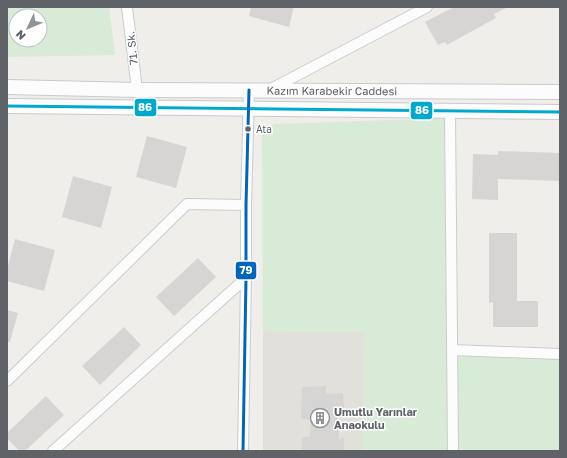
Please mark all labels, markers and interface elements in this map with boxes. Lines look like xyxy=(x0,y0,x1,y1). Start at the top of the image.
north arrow xyxy=(8,8,48,48)
text: N xyxy=(13,28,28,43)
street label: 71. Sk. xyxy=(123,31,140,66)
street label: Kazım Karabekir Caddesi xyxy=(267,84,397,97)
line badge: 86 xyxy=(134,98,157,117)
text: 86 xyxy=(138,100,152,113)
line badge: 86 xyxy=(410,101,433,120)
text: 86 xyxy=(415,103,429,116)
place label: Ata xyxy=(256,123,272,135)
marker: Ata xyxy=(243,124,253,134)
line badge: 79 xyxy=(235,261,257,280)
text: 79 xyxy=(240,263,253,276)
place label: Umutlu Yarınlar Anaokulu xyxy=(334,405,418,431)
building icon: Umutlu Yarınlar Anaokulu xyxy=(309,407,331,429)

